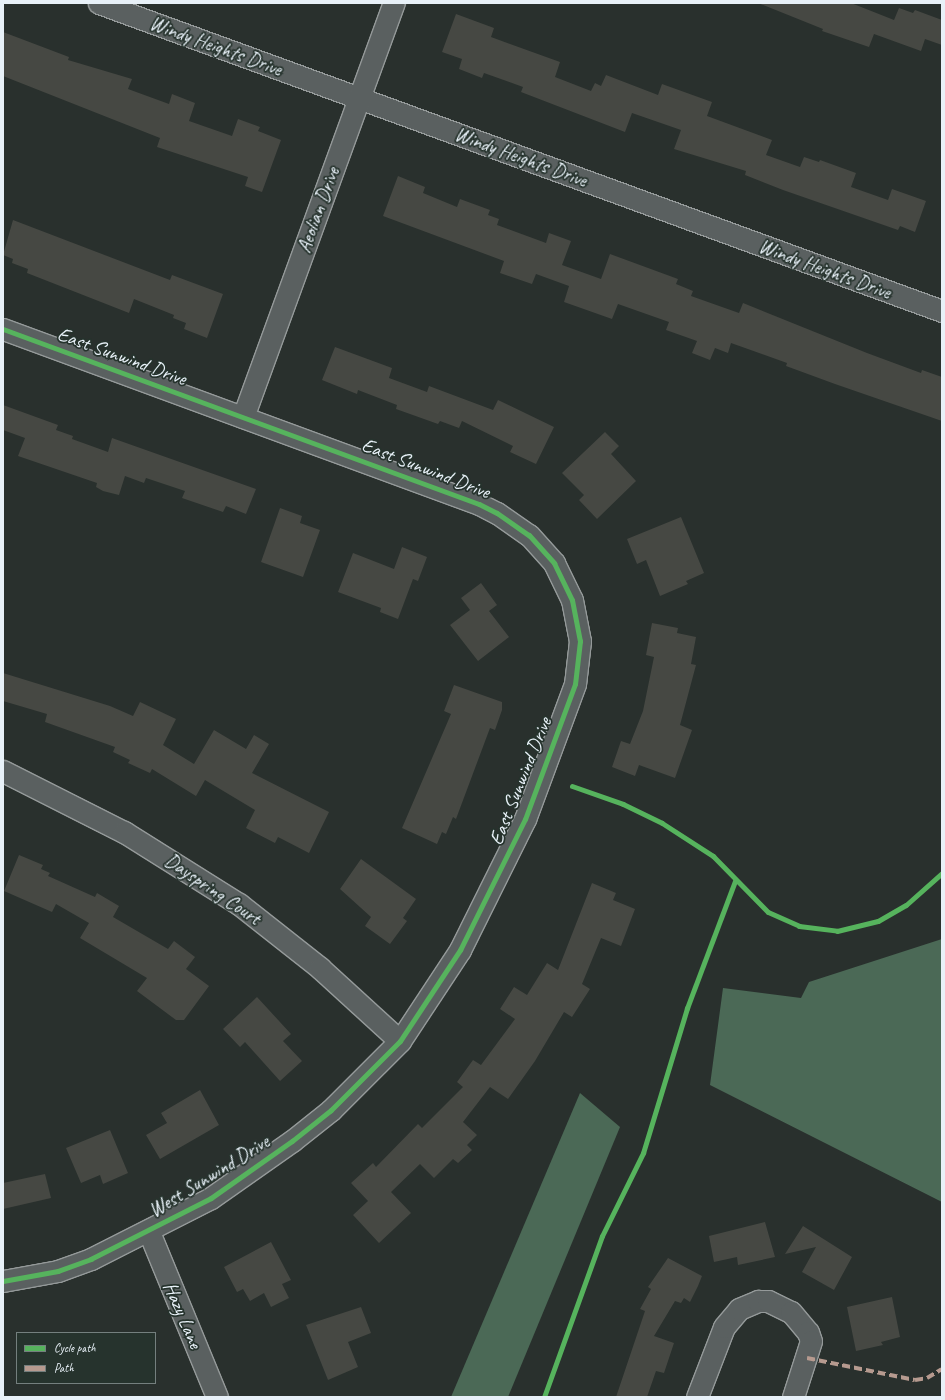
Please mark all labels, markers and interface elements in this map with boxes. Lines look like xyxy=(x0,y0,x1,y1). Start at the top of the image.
street label: Windy Heights Drive xyxy=(147,11,285,81)
street label: Windy Heights Drive xyxy=(452,122,590,192)
street label: Aeolian Drive xyxy=(291,164,345,256)
street label: Windy Heights Drive xyxy=(756,234,894,304)
street label: East Sunwind Drive xyxy=(54,322,190,390)
street label: East Sunwind Drive xyxy=(359,433,493,503)
street label: East Sunwind Drive xyxy=(484,714,556,848)
street label: Dayspring Court xyxy=(160,848,266,930)
street label: West Sunwind Drive xyxy=(145,1130,273,1222)
street label: Hazy Lane xyxy=(158,1278,208,1352)
legend xyxy=(16,1332,156,1384)
text: Cycle path xyxy=(54,1340,96,1356)
text: Path xyxy=(54,1360,74,1376)

